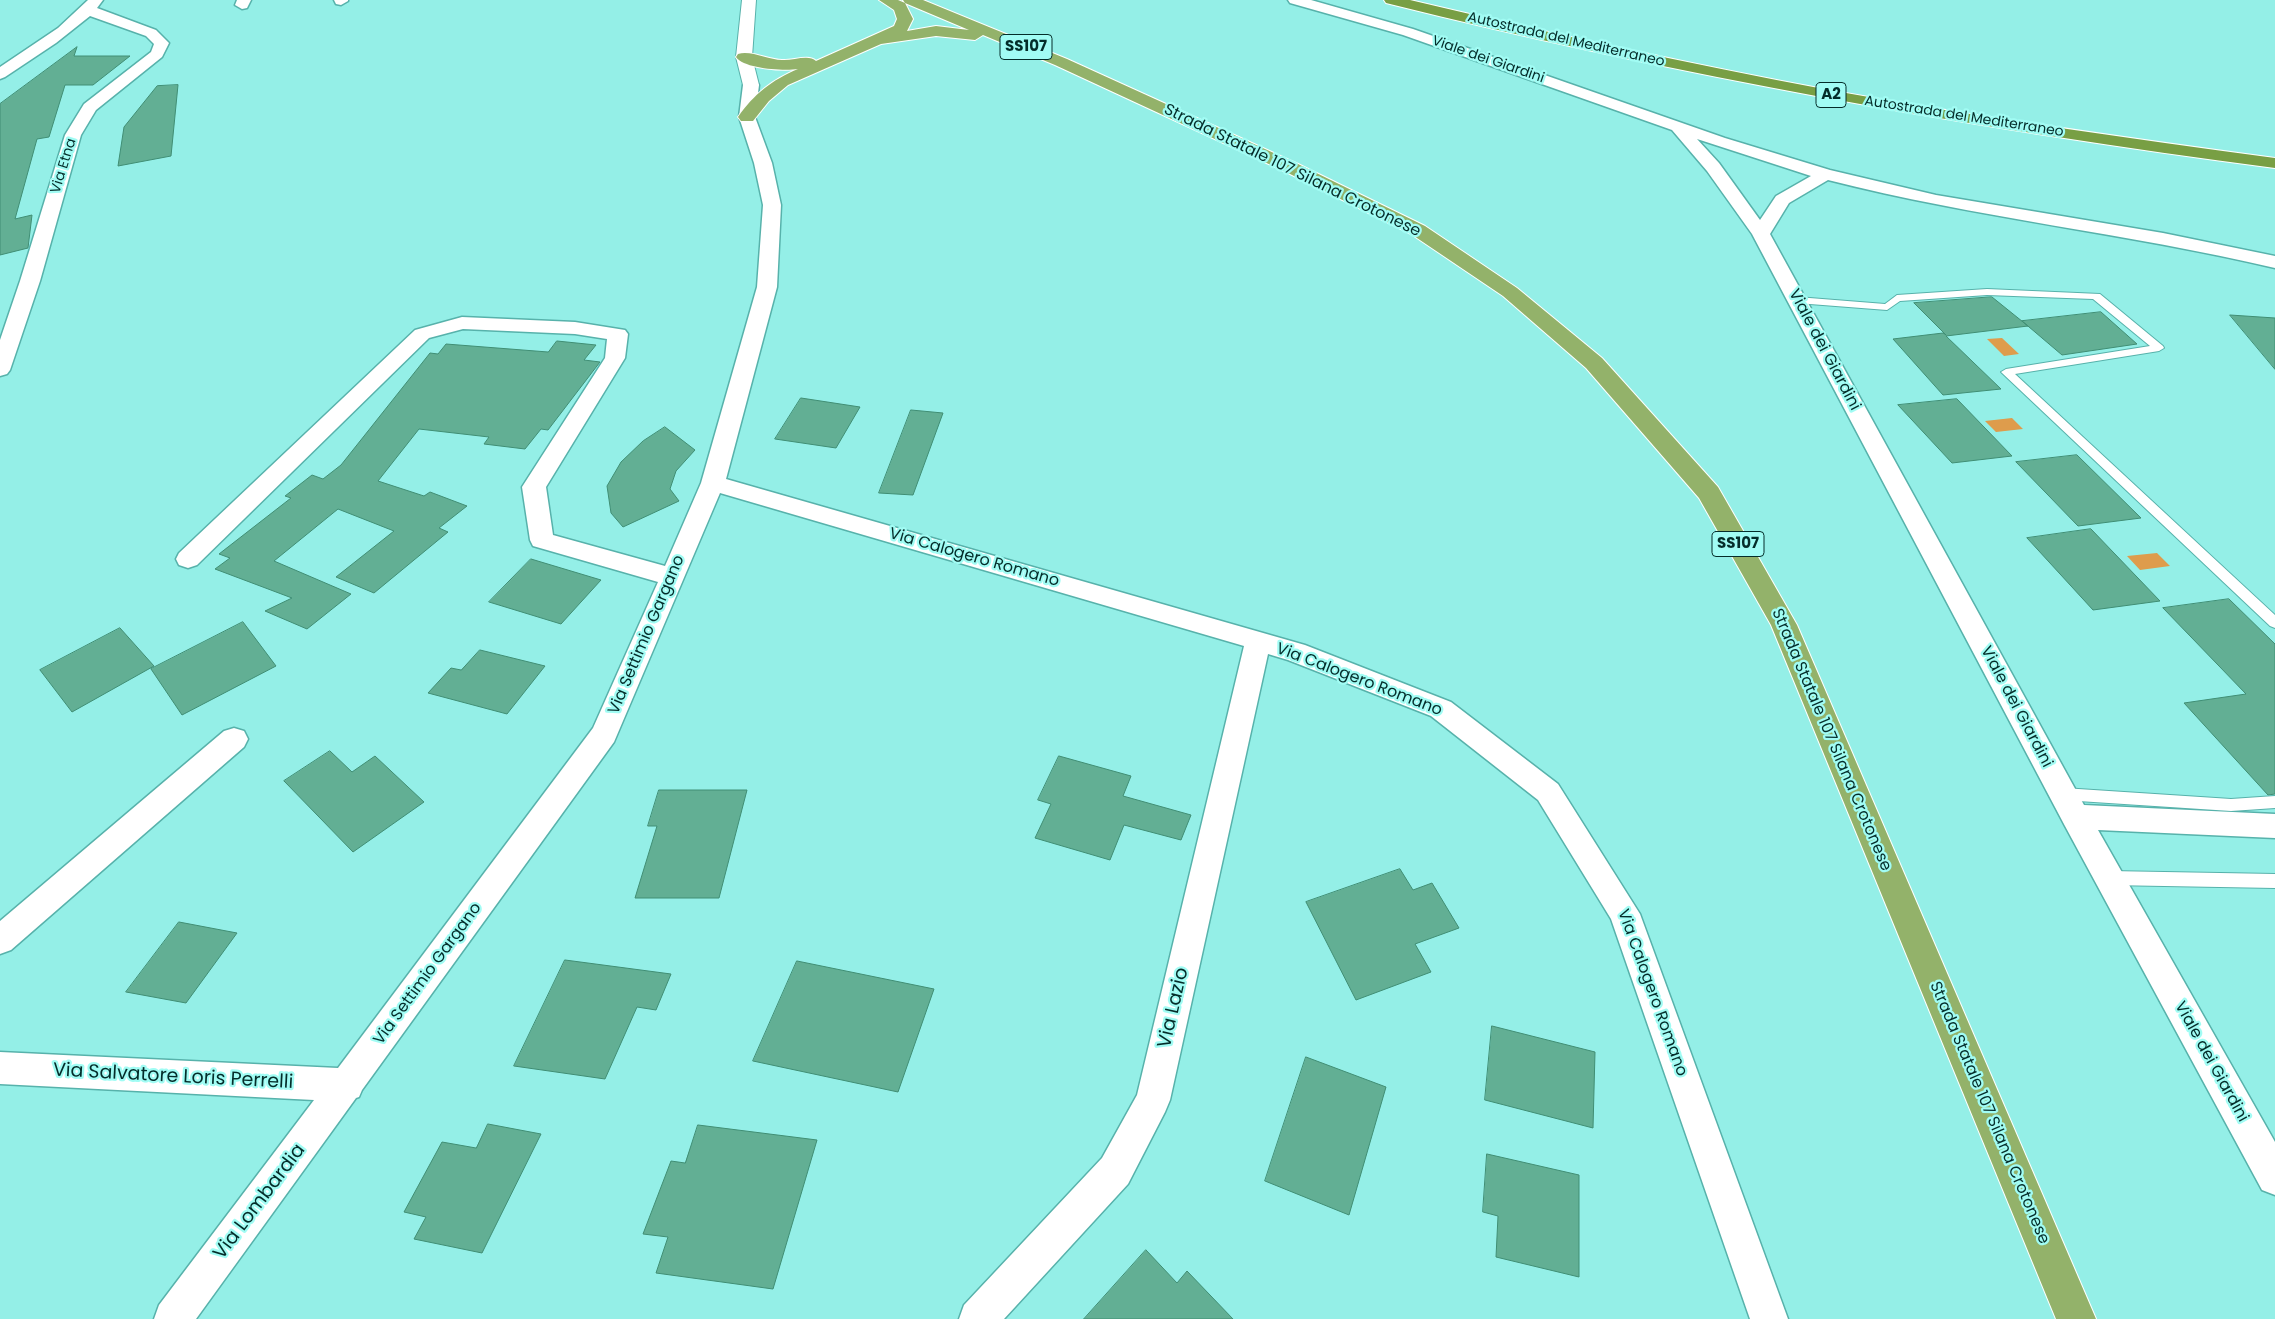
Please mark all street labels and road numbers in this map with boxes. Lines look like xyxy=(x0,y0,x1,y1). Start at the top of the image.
street label: Autostrada del Mediterraneo xyxy=(1466,9,1666,71)
street label: Viale dei Giardini xyxy=(1430,33,1546,87)
road number: SS107 xyxy=(1000,34,1052,60)
road number: A2 xyxy=(1816,82,1846,108)
street label: Autostrada del Mediterraneo xyxy=(1863,93,2065,141)
street label: Strada Statale 107 Silana Crotonese xyxy=(1160,100,1424,242)
street label: Via Etna xyxy=(48,136,80,196)
street label: Viale dei Giardini xyxy=(1784,286,1864,414)
street label: Via Calogero Romano xyxy=(887,524,1061,592)
road number: SS107 xyxy=(1712,532,1764,556)
street label: Via Settimio Gargano xyxy=(605,553,689,717)
street label: Strada Statale 107 Silana Crotonese xyxy=(1767,606,1895,874)
street label: Via Calogero Romano xyxy=(1273,639,1445,721)
street label: Viale dei Giardini xyxy=(1976,643,2056,771)
street label: Via Settimio Gargano xyxy=(370,899,486,1049)
street label: Via Calogero Romano xyxy=(1613,907,1691,1079)
street label: Via Lazio xyxy=(1154,966,1194,1050)
street label: Strada Statale 107 Silana Crotonese xyxy=(1925,979,2053,1247)
street label: Viale dei Giardini xyxy=(2170,998,2252,1126)
street label: Via Salvatore Loris Perrelli xyxy=(52,1059,294,1095)
street label: Via Lombardia xyxy=(209,1140,311,1264)

